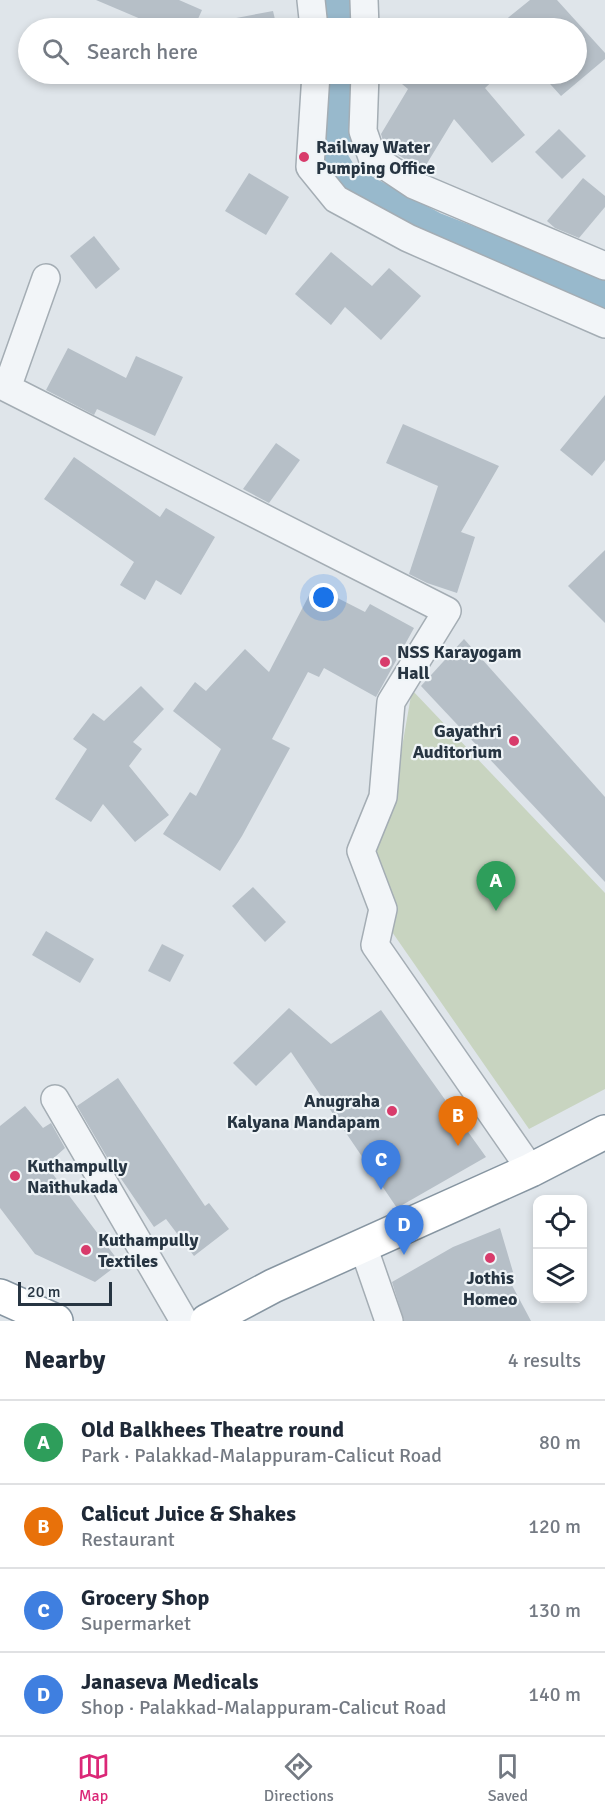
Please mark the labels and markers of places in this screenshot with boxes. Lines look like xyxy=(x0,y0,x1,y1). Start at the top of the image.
place label: Railway Water Pumping Office xyxy=(316,136,435,179)
marker: Railway Water Pumping Office xyxy=(297,150,311,164)
place label: NSS Karayogam Hall xyxy=(397,641,522,684)
marker: NSS Karayogam Hall xyxy=(378,655,392,669)
place label: Gayathri Auditorium xyxy=(413,720,502,763)
marker: Gayathri Auditorium xyxy=(507,734,521,748)
pin: A xyxy=(476,862,516,911)
place label: Anugraha Kalyana Mandapam xyxy=(227,1090,380,1133)
pin: B xyxy=(438,1096,478,1146)
marker: Anugraha Kalyana Mandapam xyxy=(385,1104,399,1118)
pin: C xyxy=(362,1140,400,1190)
place label: Kuthampully Naithukada xyxy=(27,1155,128,1198)
marker: Kuthampully Naithukada xyxy=(8,1169,22,1183)
pin: D xyxy=(384,1206,424,1255)
place label: Kuthampully Textiles xyxy=(98,1229,199,1272)
marker: Kuthampully Textiles xyxy=(79,1243,93,1257)
marker: Jothis Homeo xyxy=(483,1251,497,1265)
place label: Jothis Homeo xyxy=(463,1267,517,1310)

